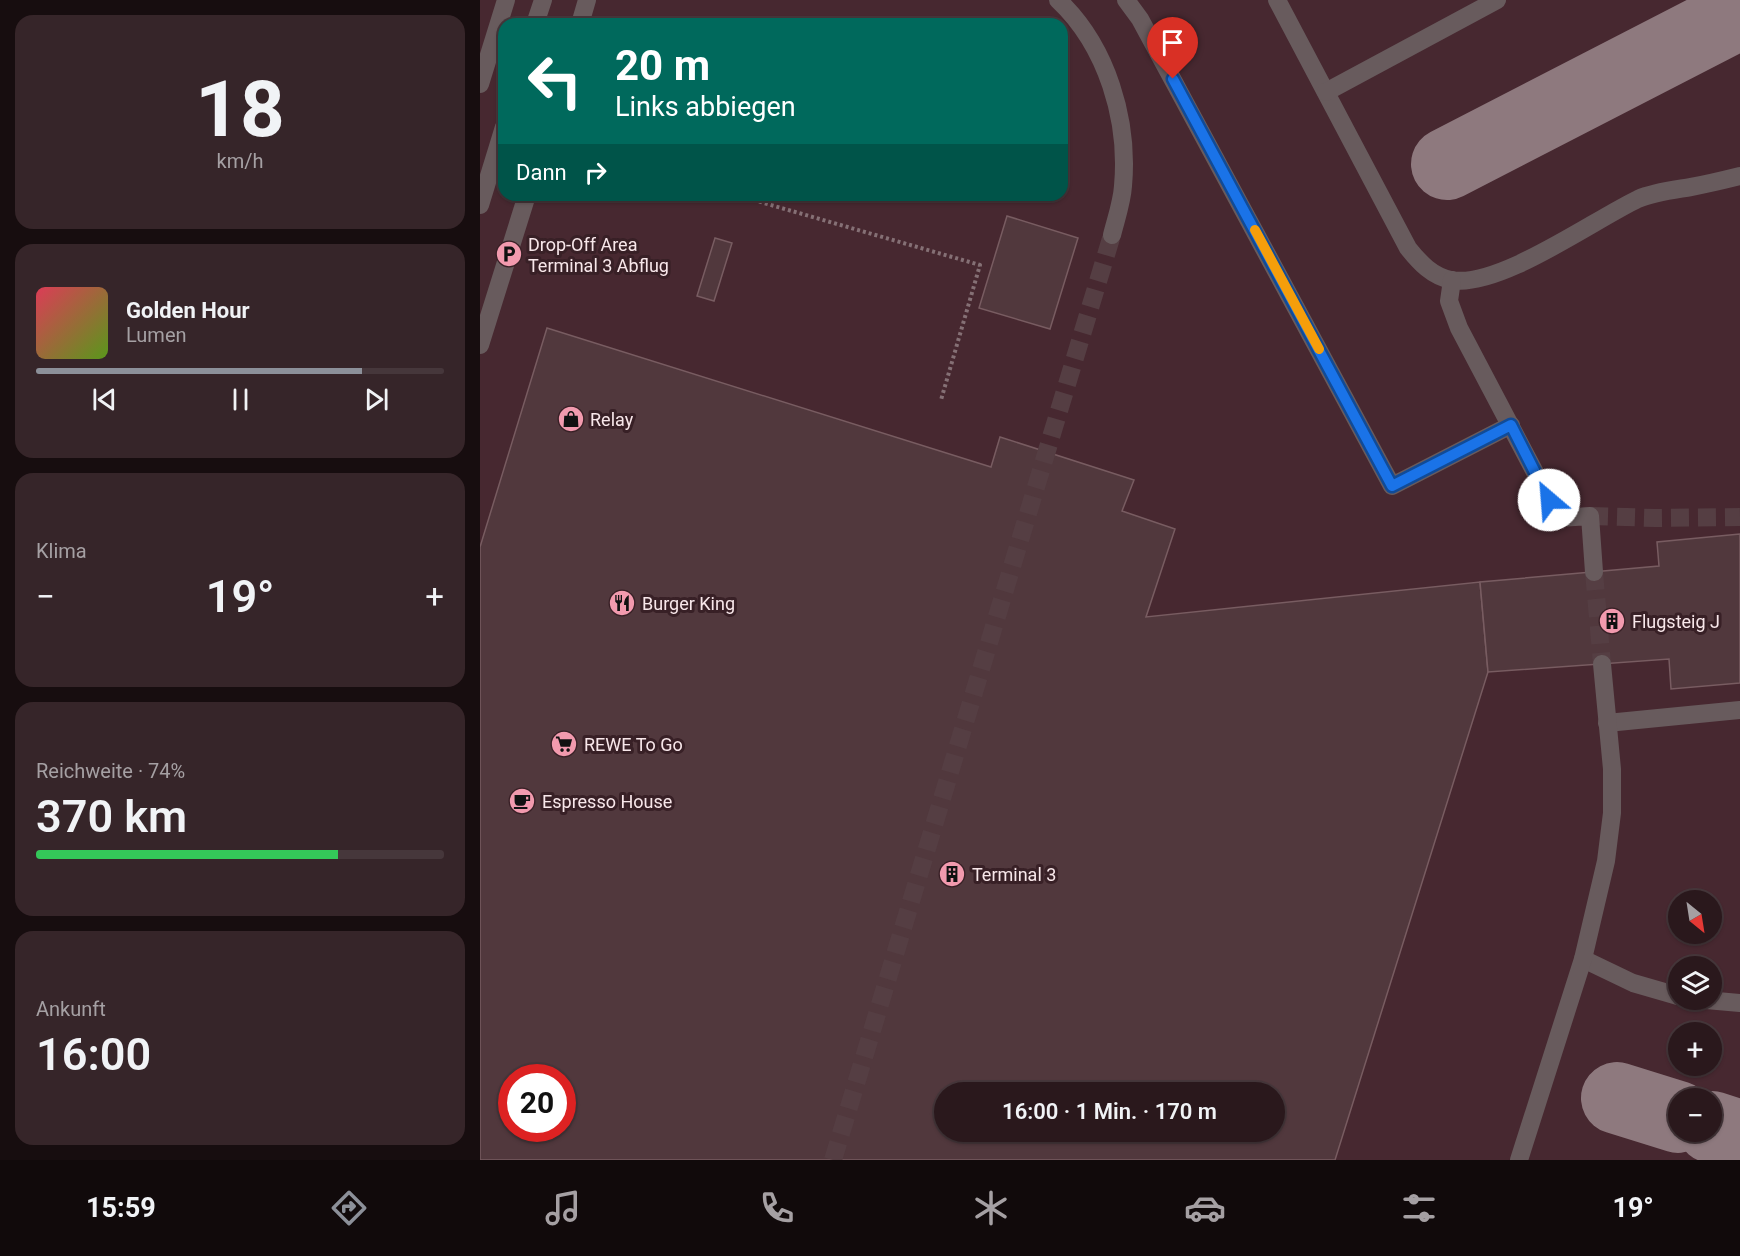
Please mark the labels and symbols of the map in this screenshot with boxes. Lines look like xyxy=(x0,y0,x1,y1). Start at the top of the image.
pin xyxy=(1147,17,1198,79)
place label: Drop-Off Area Terminal 3 Abflug xyxy=(528,234,669,276)
parking icon: Drop-Off Area Terminal 3 Abflug xyxy=(494,239,524,269)
shop icon: Relay xyxy=(556,404,586,434)
place label: Relay xyxy=(590,409,634,430)
position arrow xyxy=(1517,468,1581,532)
restaurant icon: Burger King xyxy=(607,588,637,618)
place label: Burger King xyxy=(642,593,735,614)
building icon: Flugsteig J xyxy=(1597,606,1627,636)
place label: Flugsteig J xyxy=(1632,611,1720,632)
supermarket icon: REWE To Go xyxy=(549,729,579,759)
place label: REWE To Go xyxy=(584,734,683,755)
cafe icon: Espresso House xyxy=(507,786,537,816)
place label: Espresso House xyxy=(542,791,672,812)
building icon: Terminal 3 xyxy=(937,859,967,889)
place label: Terminal 3 xyxy=(972,864,1056,885)
north arrow xyxy=(1668,890,1722,944)
speed limit sign: 20 xyxy=(498,1064,576,1142)

